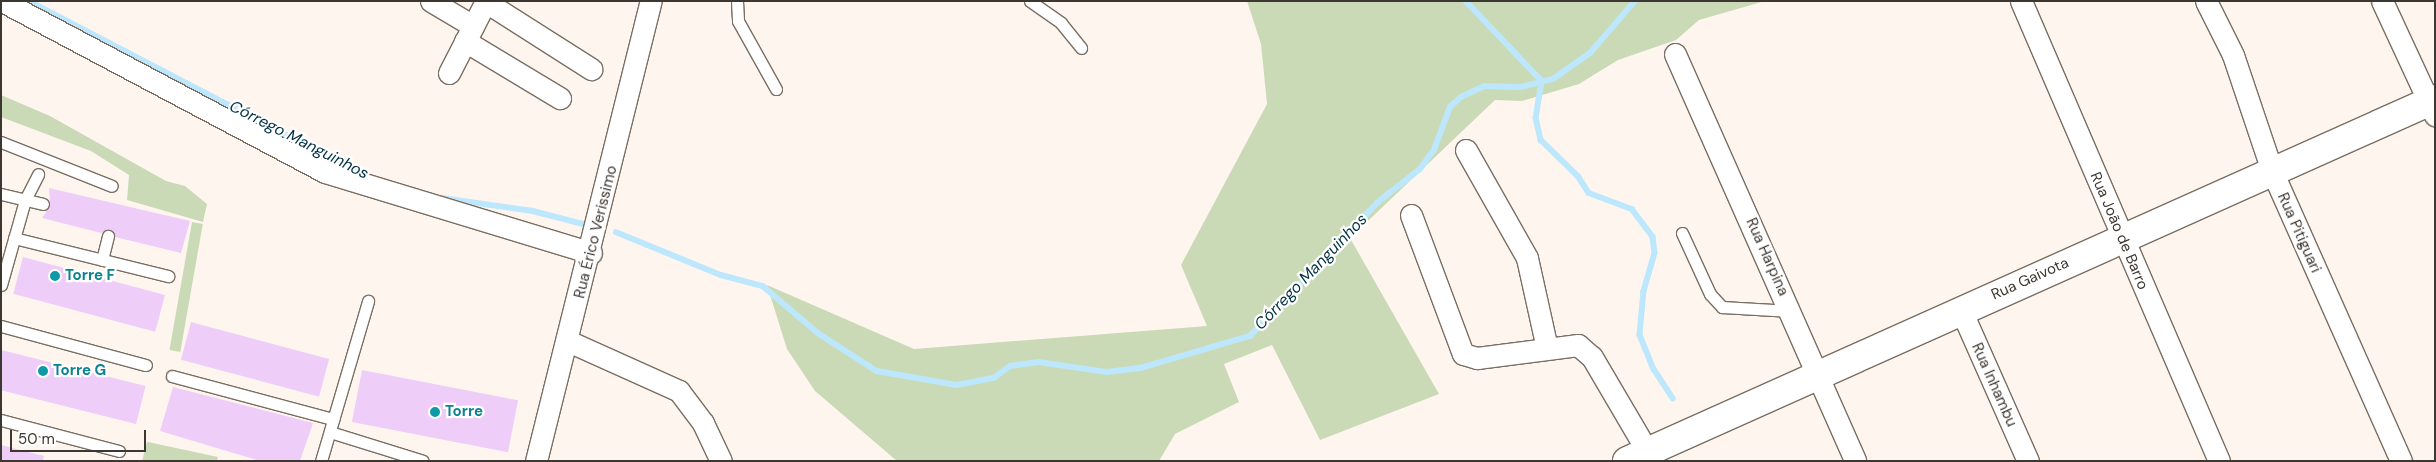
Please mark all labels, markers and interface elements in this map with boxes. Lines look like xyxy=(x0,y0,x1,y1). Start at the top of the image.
water label: Córrego Manguinhos xyxy=(226,97,372,183)
street label: Rua Érico Verissimo xyxy=(571,164,621,300)
street label: Rua João de Barro xyxy=(2086,170,2152,292)
street label: Rua Pitiguari xyxy=(2273,190,2325,276)
water label: Córrego Manguinhos xyxy=(1251,210,1371,334)
street label: Rua Harpina xyxy=(1742,215,1792,299)
street label: Rua Gaivota xyxy=(1988,254,2072,304)
place label: Torre F xyxy=(65,267,115,285)
marker: Torre F xyxy=(49,270,61,282)
street label: Rua Inhambu xyxy=(1967,340,2021,430)
place label: Torre G xyxy=(53,362,106,380)
marker: Torre G xyxy=(37,365,49,377)
place label: Torre xyxy=(445,403,483,421)
marker: Torre xyxy=(429,406,441,418)
scale bar xyxy=(12,420,149,452)
text: 50 m xyxy=(18,429,55,449)

